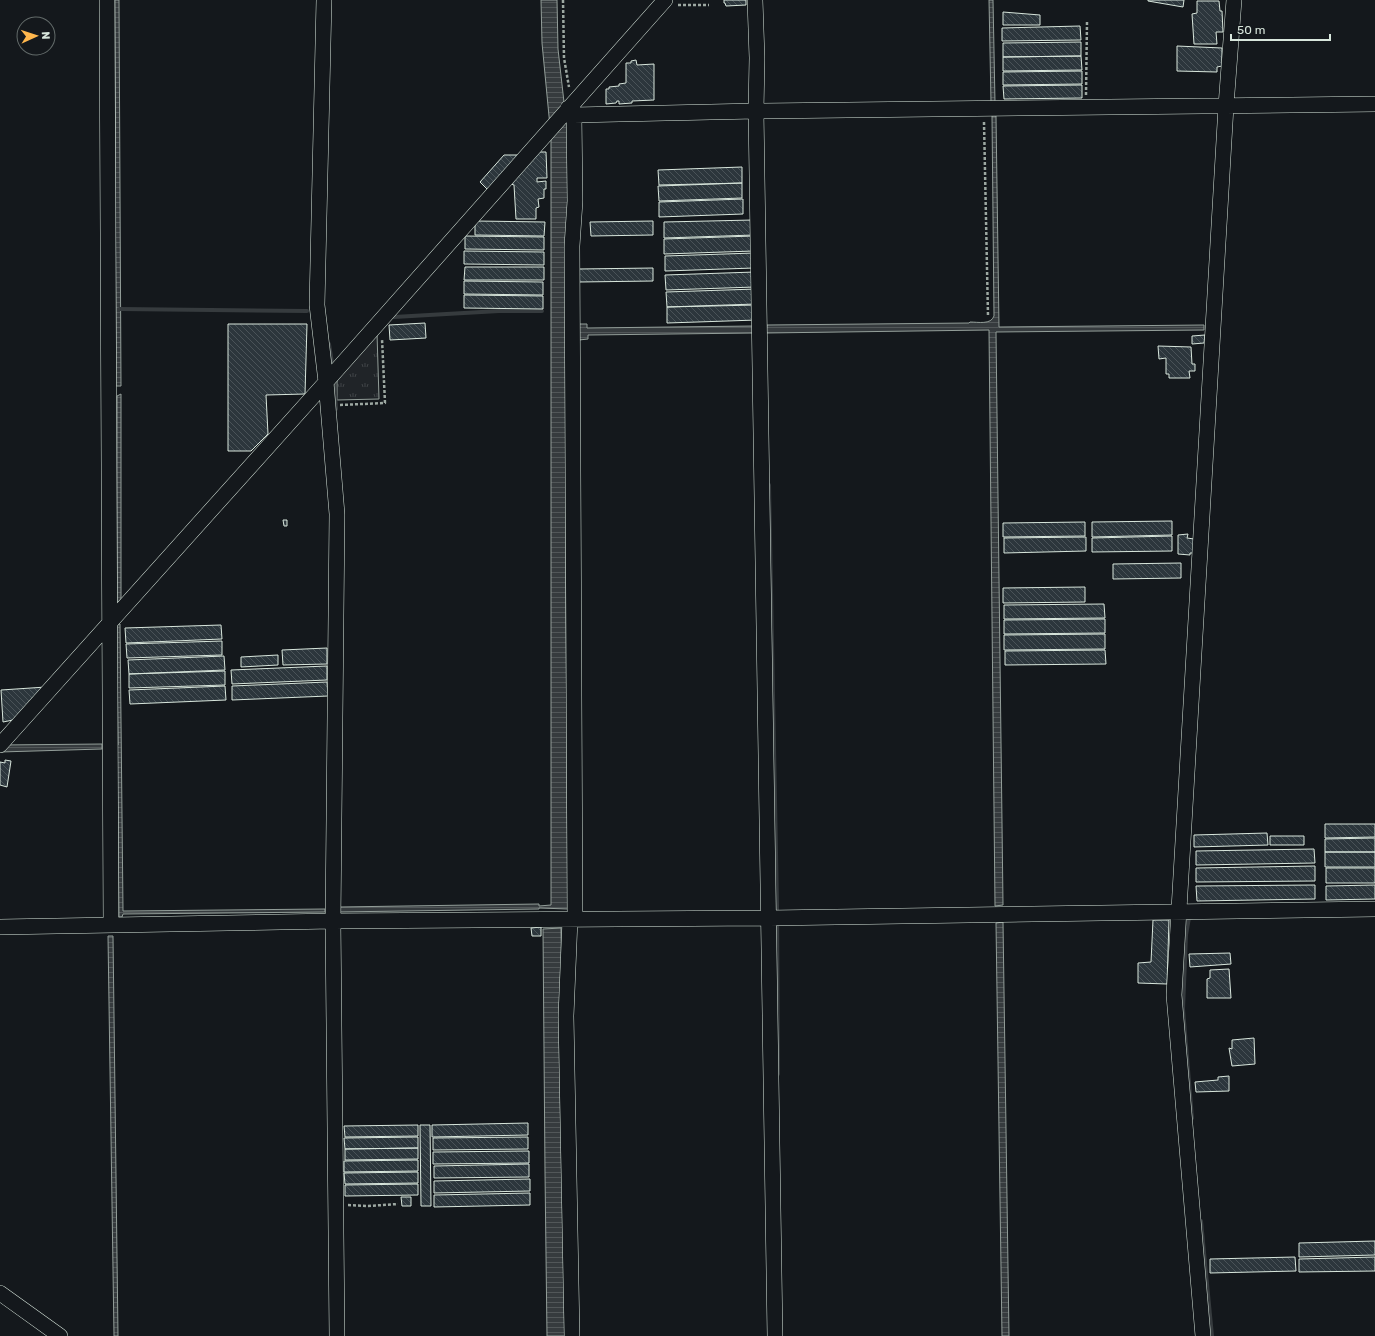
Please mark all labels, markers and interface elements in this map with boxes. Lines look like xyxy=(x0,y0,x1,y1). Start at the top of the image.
north arrow xyxy=(16,16,56,56)
scale bar xyxy=(1231,16,1330,42)
text: 50 m xyxy=(1237,23,1265,37)
text: N xyxy=(39,31,52,40)

